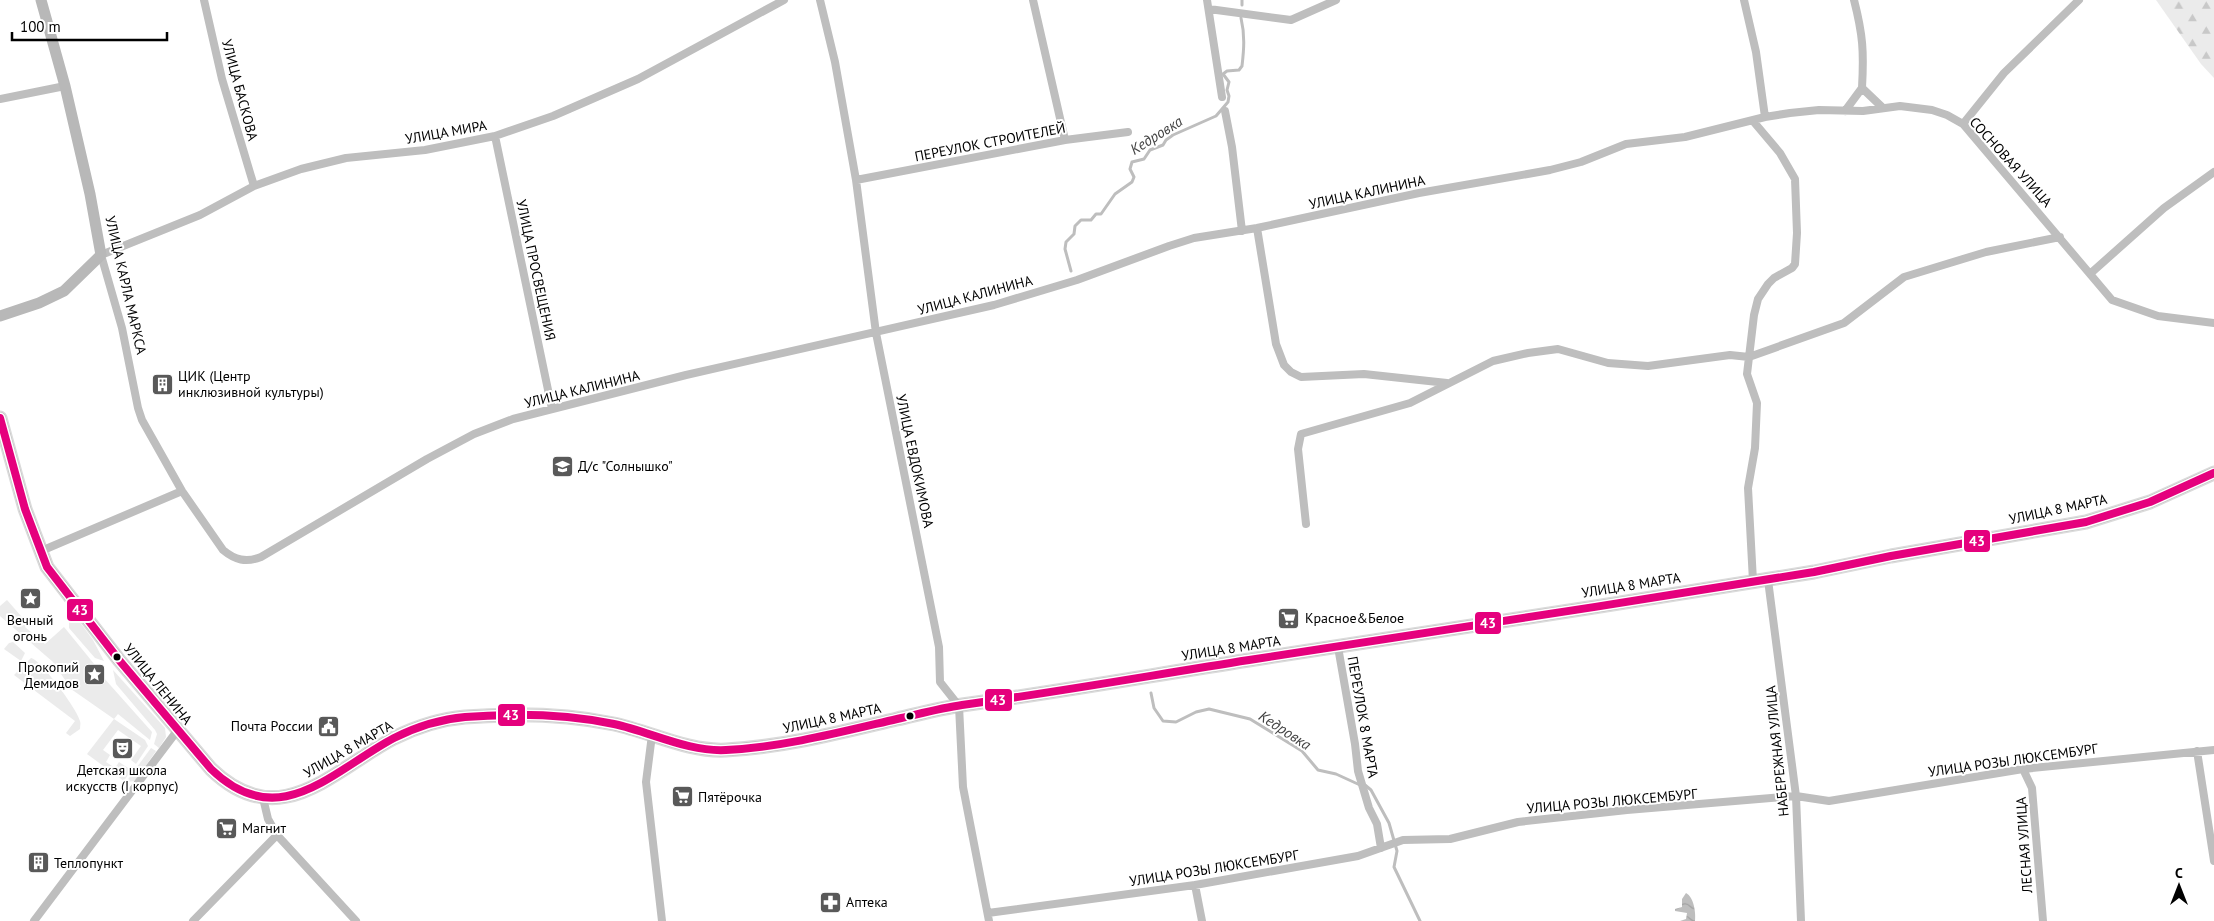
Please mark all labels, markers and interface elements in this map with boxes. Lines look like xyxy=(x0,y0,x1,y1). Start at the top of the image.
scale bar xyxy=(12,10,168,42)
text: 100 m xyxy=(20,17,61,36)
street label: УЛИЦА БАСКОВА xyxy=(218,37,262,143)
water label: Кедровка xyxy=(1126,111,1186,159)
street label: СОСНОВАЯ УЛИЦА xyxy=(1966,113,2057,211)
street label: УЛИЦА МИРА xyxy=(404,116,489,148)
street label: ПЕРЕУЛОК СТРОИТЕЛЕЙ xyxy=(913,119,1067,165)
street label: УЛИЦА КАЛИНИНА xyxy=(1307,171,1427,213)
street label: УЛИЦА ПРОСВЕЩЕНИЯ xyxy=(512,198,560,342)
street label: УЛИЦА КАРЛА МАРКСА xyxy=(101,214,151,357)
street label: УЛИЦА КАЛИНИНА xyxy=(916,271,1035,319)
street label: УЛИЦА КАЛИНИНА xyxy=(523,366,642,412)
place label: ЦИК (Центр инклюзивной культуры) xyxy=(178,367,324,401)
building icon: ЦИК (Центр инклюзивной культуры) xyxy=(150,372,174,396)
street label: УЛИЦА ЕВДОКИМОВА xyxy=(892,393,938,530)
school or university icon: Д/с "Солнышко" xyxy=(550,454,574,478)
place label: Д/с "Солнышко" xyxy=(578,457,673,475)
street label: УЛИЦА 8 МАРТА xyxy=(2007,490,2109,528)
line badge: 43 xyxy=(1963,529,1991,553)
text: 43 xyxy=(1969,532,1985,550)
street label: УЛИЦА 8 МАРТА xyxy=(1580,568,1682,602)
place icon: Вечный огонь xyxy=(18,586,42,610)
line badge: 43 xyxy=(66,598,94,622)
text: 43 xyxy=(72,601,88,619)
supermarket icon: Красное&Белое xyxy=(1277,606,1301,630)
place label: Красное&Белое xyxy=(1305,609,1404,627)
place label: Вечный огонь xyxy=(7,611,53,645)
line badge: 43 xyxy=(1474,611,1502,635)
text: 43 xyxy=(1480,614,1496,632)
street label: УЛИЦА 8 МАРТА xyxy=(1180,631,1282,665)
street label: УЛИЦА ЛЕНИНА xyxy=(120,640,197,729)
unlabelled marker xyxy=(112,652,122,662)
street label: ПЕРЕУЛОК 8 МАРТА xyxy=(1343,655,1383,780)
place label: Прокопий Демидов xyxy=(18,658,79,692)
place icon: Прокопий Демидов xyxy=(83,663,107,687)
street label: НАБЕРЕЖНАЯ УЛИЦА xyxy=(1761,684,1793,817)
line badge: 43 xyxy=(984,688,1013,712)
text: 43 xyxy=(990,691,1006,709)
street label: УЛИЦА 8 МАРТА xyxy=(781,699,883,737)
line badge: 43 xyxy=(497,703,526,727)
text: 43 xyxy=(503,706,519,724)
water label: Кедровка xyxy=(1255,706,1315,754)
unlabelled marker xyxy=(905,711,915,721)
public building icon: Почта России xyxy=(317,714,341,738)
street label: УЛИЦА 8 МАРТА xyxy=(300,716,396,782)
place label: Почта России xyxy=(231,717,313,735)
theatre icon: Детская школа искусств (I корпус) xyxy=(110,736,134,760)
street label: УЛИЦА РОЗЫ ЛЮКСЕМБУРГ xyxy=(1927,739,2100,781)
place label: Детская школа искусств (I корпус) xyxy=(66,761,179,795)
supermarket icon: Пятёрочка xyxy=(670,785,694,809)
street label: УЛИЦА РОЗЫ ЛЮКСЕМБУРГ xyxy=(1526,785,1699,817)
place label: Пятёрочка xyxy=(698,788,762,806)
street label: ЛЕСНАЯ УЛИЦА xyxy=(2012,795,2036,895)
supermarket icon: Магнит xyxy=(214,816,238,840)
place label: Магнит xyxy=(242,819,286,837)
street label: УЛИЦА РОЗЫ ЛЮКСЕМБУРГ xyxy=(1128,846,1301,890)
building icon: Теплопункт xyxy=(26,851,50,875)
place label: Теплопункт xyxy=(54,854,123,872)
north arrow xyxy=(2154,861,2204,911)
text: С xyxy=(2175,864,2183,882)
pharmacy icon: Аптека xyxy=(818,890,842,914)
place label: Аптека xyxy=(846,893,888,911)

